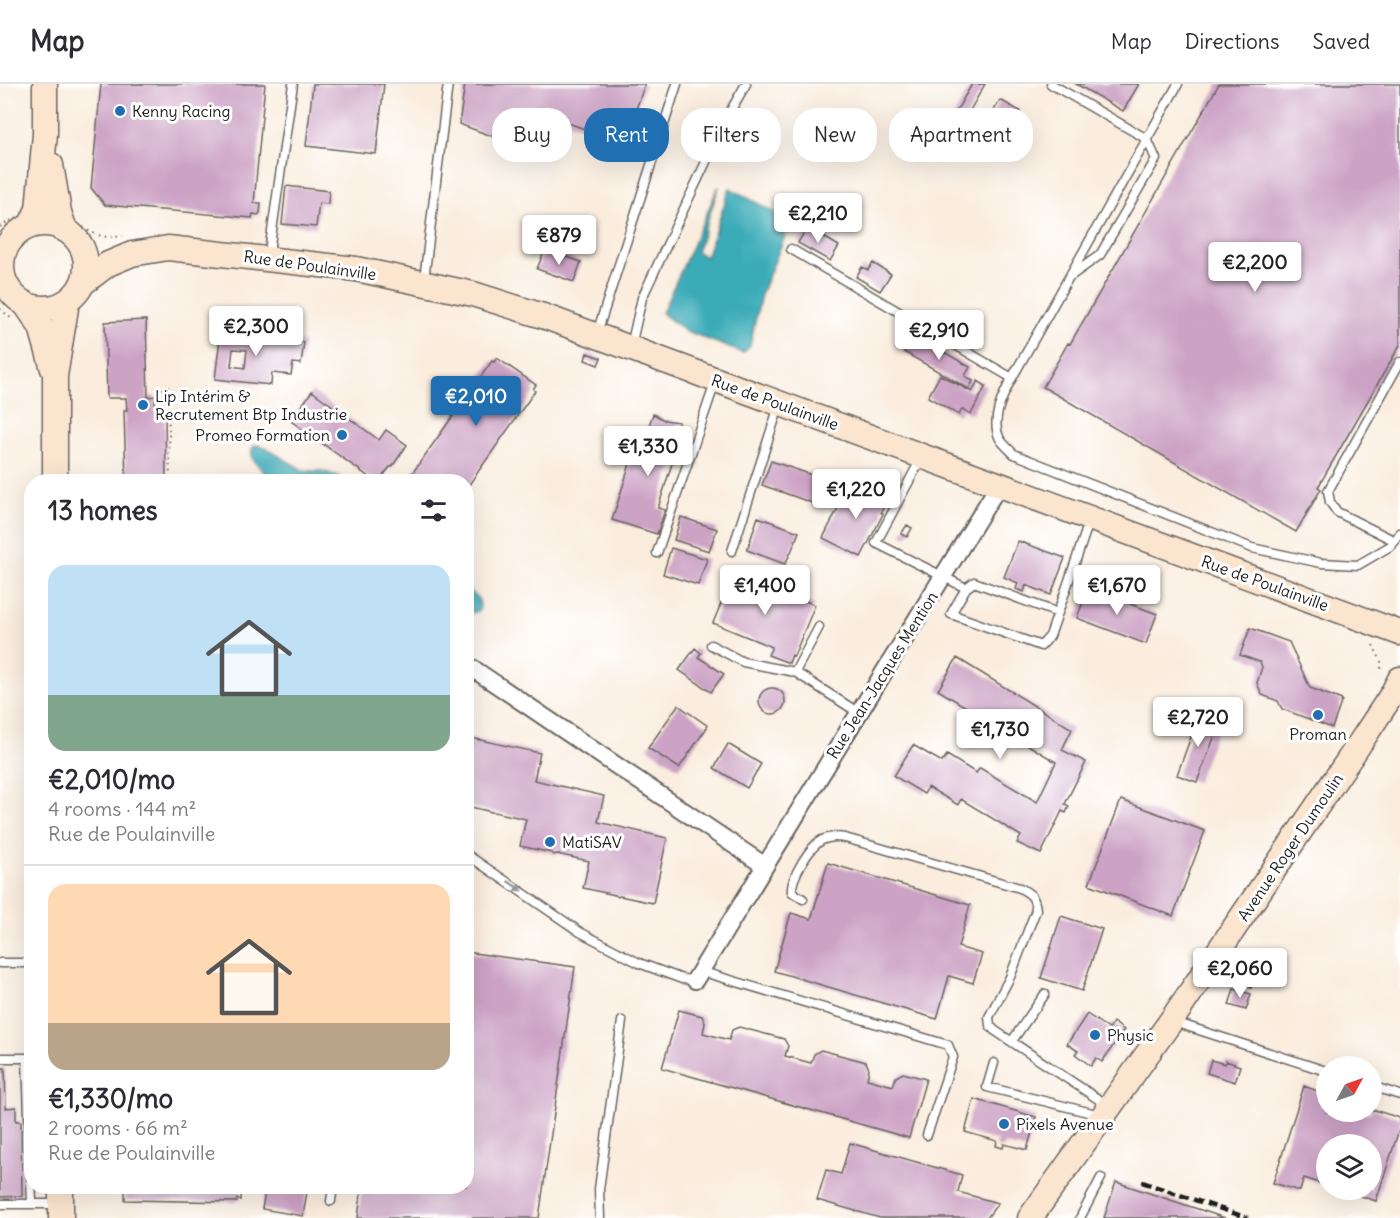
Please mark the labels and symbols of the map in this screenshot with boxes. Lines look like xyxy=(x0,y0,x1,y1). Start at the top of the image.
place label: Kenny Racing xyxy=(132,101,231,121)
marker: Kenny Racing xyxy=(113,104,127,118)
pin: €2,210 xyxy=(769,193,867,244)
pin: €879 xyxy=(523,215,595,266)
pin: €2,200 xyxy=(1206,242,1304,293)
street label: Rue de Poulainville xyxy=(242,246,378,284)
pin: €2,300 xyxy=(207,306,305,357)
pin: €2,910 xyxy=(890,310,988,361)
street label: Rue de Poulainville xyxy=(709,370,841,434)
pin: €2,010 xyxy=(427,376,525,427)
place label: Lip Intérim & Recrutement Btp Industrie xyxy=(155,386,347,424)
marker: Lip Intérim & Recrutement Btp Industrie xyxy=(136,398,150,412)
place label: Promeo Formation xyxy=(195,425,330,445)
pin: €1,330 xyxy=(599,426,697,477)
marker: Promeo Formation xyxy=(335,428,349,442)
pin: €1,220 xyxy=(807,469,905,520)
street label: Rue de Poulainville xyxy=(1199,551,1331,615)
pin: €1,400 xyxy=(716,565,814,616)
pin: €1,670 xyxy=(1068,565,1166,616)
street label: Rue Jean-Jacques Mention xyxy=(822,588,942,762)
pin: €2,720 xyxy=(1149,697,1247,748)
marker: Proman xyxy=(1311,708,1325,722)
pin: €1,730 xyxy=(951,709,1049,760)
place label: Proman xyxy=(1289,724,1347,744)
street label: Avenue Roger Dumoulin xyxy=(1233,769,1347,925)
place label: MatiSAV xyxy=(562,832,622,852)
marker: MatiSAV xyxy=(543,835,557,849)
one-way arrow xyxy=(507,881,523,892)
pin: €2,060 xyxy=(1191,948,1289,999)
place label: Physic xyxy=(1107,1025,1154,1045)
marker: Physic xyxy=(1088,1028,1102,1042)
north arrow xyxy=(1316,1056,1382,1122)
place label: Pixels Avenue xyxy=(1016,1114,1114,1134)
marker: Pixels Avenue xyxy=(997,1117,1011,1131)

